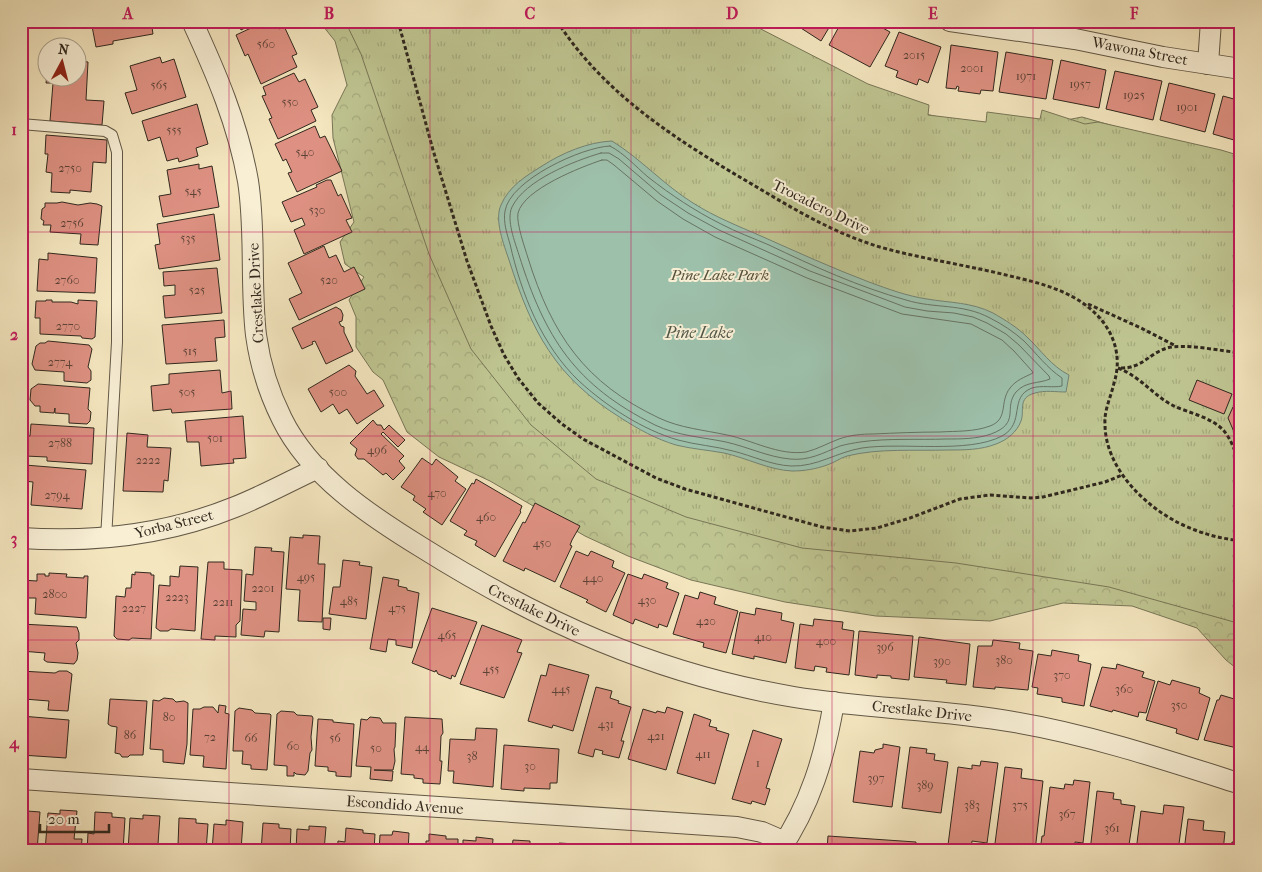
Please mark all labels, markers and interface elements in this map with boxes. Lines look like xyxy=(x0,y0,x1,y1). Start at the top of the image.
text: A xyxy=(122,4,134,23)
text: B xyxy=(324,4,334,23)
text: C xyxy=(525,4,536,23)
text: D xyxy=(726,4,738,23)
text: E xyxy=(928,4,938,23)
text: F xyxy=(1129,4,1139,23)
street label: Wawona Street xyxy=(1090,33,1190,69)
house number: 560 xyxy=(257,37,275,51)
north arrow xyxy=(38,38,88,88)
text: N xyxy=(57,41,70,59)
house number: 2015 xyxy=(903,48,925,62)
house number: 2001 xyxy=(960,61,984,75)
house number: 1971 xyxy=(1016,69,1036,83)
house number: 1957 xyxy=(1069,77,1091,91)
house number: 565 xyxy=(151,78,167,92)
house number: 1925 xyxy=(1123,88,1145,102)
house number: 550 xyxy=(282,95,298,109)
house number: 1901 xyxy=(1176,100,1198,114)
text: 1 xyxy=(11,120,17,139)
house number: 555 xyxy=(166,123,182,137)
house number: 540 xyxy=(296,145,314,159)
house number: 2750 xyxy=(58,161,82,175)
street label: Trocadero Drive xyxy=(769,176,873,239)
house number: 545 xyxy=(184,184,202,198)
house number: 530 xyxy=(309,203,325,217)
house number: 2756 xyxy=(60,216,84,230)
house number: 535 xyxy=(180,231,196,245)
street label: Crestlake Drive xyxy=(244,242,268,344)
park label: Pine Lake Park xyxy=(670,266,769,284)
house number: 2760 xyxy=(54,273,80,287)
house number: 520 xyxy=(320,273,338,287)
house number: 525 xyxy=(189,283,205,297)
house number: 2770 xyxy=(56,319,80,333)
water label: Pine Lake xyxy=(664,323,733,342)
text: 2 xyxy=(10,325,18,344)
house number: 515 xyxy=(183,344,197,358)
house number: 2774 xyxy=(48,355,73,369)
house number: 505 xyxy=(179,385,195,399)
house number: 500 xyxy=(329,385,347,399)
house number: 501 xyxy=(207,431,223,445)
house number: 2788 xyxy=(48,436,72,450)
house number: 496 xyxy=(367,443,387,457)
house number: 2222 xyxy=(136,453,160,467)
house number: 470 xyxy=(427,486,447,500)
house number: 2794 xyxy=(44,488,71,502)
street label: Yorba Street xyxy=(132,505,216,543)
house number: 460 xyxy=(476,510,496,524)
text: 3 xyxy=(11,529,17,549)
house number: 450 xyxy=(533,536,551,550)
house number: 495 xyxy=(297,570,315,584)
house number: 440 xyxy=(583,571,603,585)
street label: Crestlake Drive xyxy=(485,580,584,640)
house number: 2201 xyxy=(251,581,275,595)
house number: 2800 xyxy=(42,587,68,601)
house number: 2223 xyxy=(165,590,189,604)
house number: 430 xyxy=(638,593,656,607)
house number: 485 xyxy=(340,594,358,608)
house number: 2211 xyxy=(213,595,233,609)
house number: 2227 xyxy=(122,601,146,615)
house number: 475 xyxy=(388,601,406,615)
house number: 420 xyxy=(696,614,716,628)
house number: 465 xyxy=(438,628,456,642)
house number: 410 xyxy=(754,630,772,644)
house number: 400 xyxy=(816,634,836,648)
house number: 396 xyxy=(876,640,894,654)
house number: 380 xyxy=(995,653,1013,667)
house number: 390 xyxy=(933,654,951,668)
house number: 455 xyxy=(482,662,500,676)
house number: 370 xyxy=(1053,668,1071,682)
house number: 445 xyxy=(551,682,571,696)
house number: 360 xyxy=(1115,682,1133,696)
street label: Crestlake Drive xyxy=(871,697,973,725)
house number: 350 xyxy=(1171,698,1187,712)
house number: 80 xyxy=(163,710,175,724)
house number: 431 xyxy=(598,717,614,731)
house number: 86 xyxy=(124,728,137,742)
house number: 421 xyxy=(647,729,665,743)
house number: 72 xyxy=(204,730,216,744)
house number: 66 xyxy=(245,731,258,745)
house number: 56 xyxy=(329,731,341,745)
text: 4 xyxy=(8,733,20,753)
house number: 60 xyxy=(286,739,300,753)
house number: 44 xyxy=(415,740,430,754)
house number: 50 xyxy=(370,741,382,755)
house number: 411 xyxy=(695,747,711,761)
house number: 38 xyxy=(467,749,477,763)
house number: 1 xyxy=(756,756,760,770)
house number: 30 xyxy=(524,759,536,773)
house number: 397 xyxy=(867,771,885,785)
house number: 389 xyxy=(916,778,934,792)
street label: Escondido Avenue xyxy=(346,792,465,818)
house number: 383 xyxy=(964,798,980,812)
house number: 375 xyxy=(1012,798,1028,812)
scale bar xyxy=(40,802,109,834)
house number: 367 xyxy=(1058,807,1076,821)
text: 20 m xyxy=(48,810,80,828)
house number: 361 xyxy=(1104,821,1120,835)

